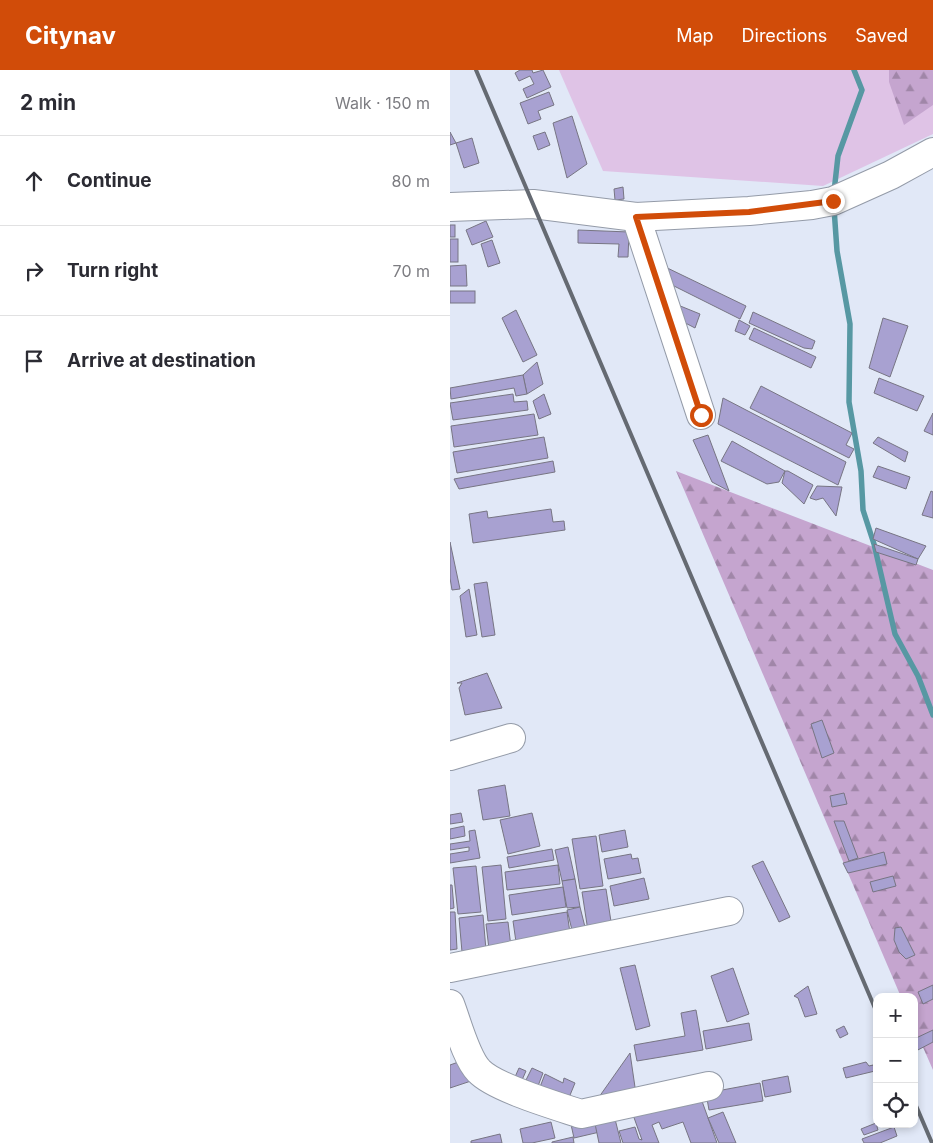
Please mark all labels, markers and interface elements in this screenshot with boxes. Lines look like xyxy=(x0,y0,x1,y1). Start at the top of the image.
text: Citynav xyxy=(25,21,116,50)
text: Map xyxy=(676,25,714,46)
text: Directions xyxy=(742,25,827,46)
text: Saved xyxy=(855,25,908,46)
text: 2 min xyxy=(20,90,76,115)
text: Walk · 150 m xyxy=(335,93,430,113)
icon: ahead xyxy=(20,167,48,195)
text: Continue xyxy=(67,169,152,192)
text: 80 m xyxy=(391,171,430,191)
route end xyxy=(822,190,845,213)
icon: right xyxy=(20,257,48,285)
text: Turn right xyxy=(67,259,158,282)
text: 70 m xyxy=(393,261,430,281)
icon: arrive xyxy=(20,347,48,375)
text: Arrive at destination xyxy=(67,349,256,372)
route start xyxy=(690,404,713,427)
map controls xyxy=(873,993,918,1128)
button: + xyxy=(873,993,918,1038)
button: − xyxy=(873,1038,918,1083)
button: locate xyxy=(873,1083,918,1128)

